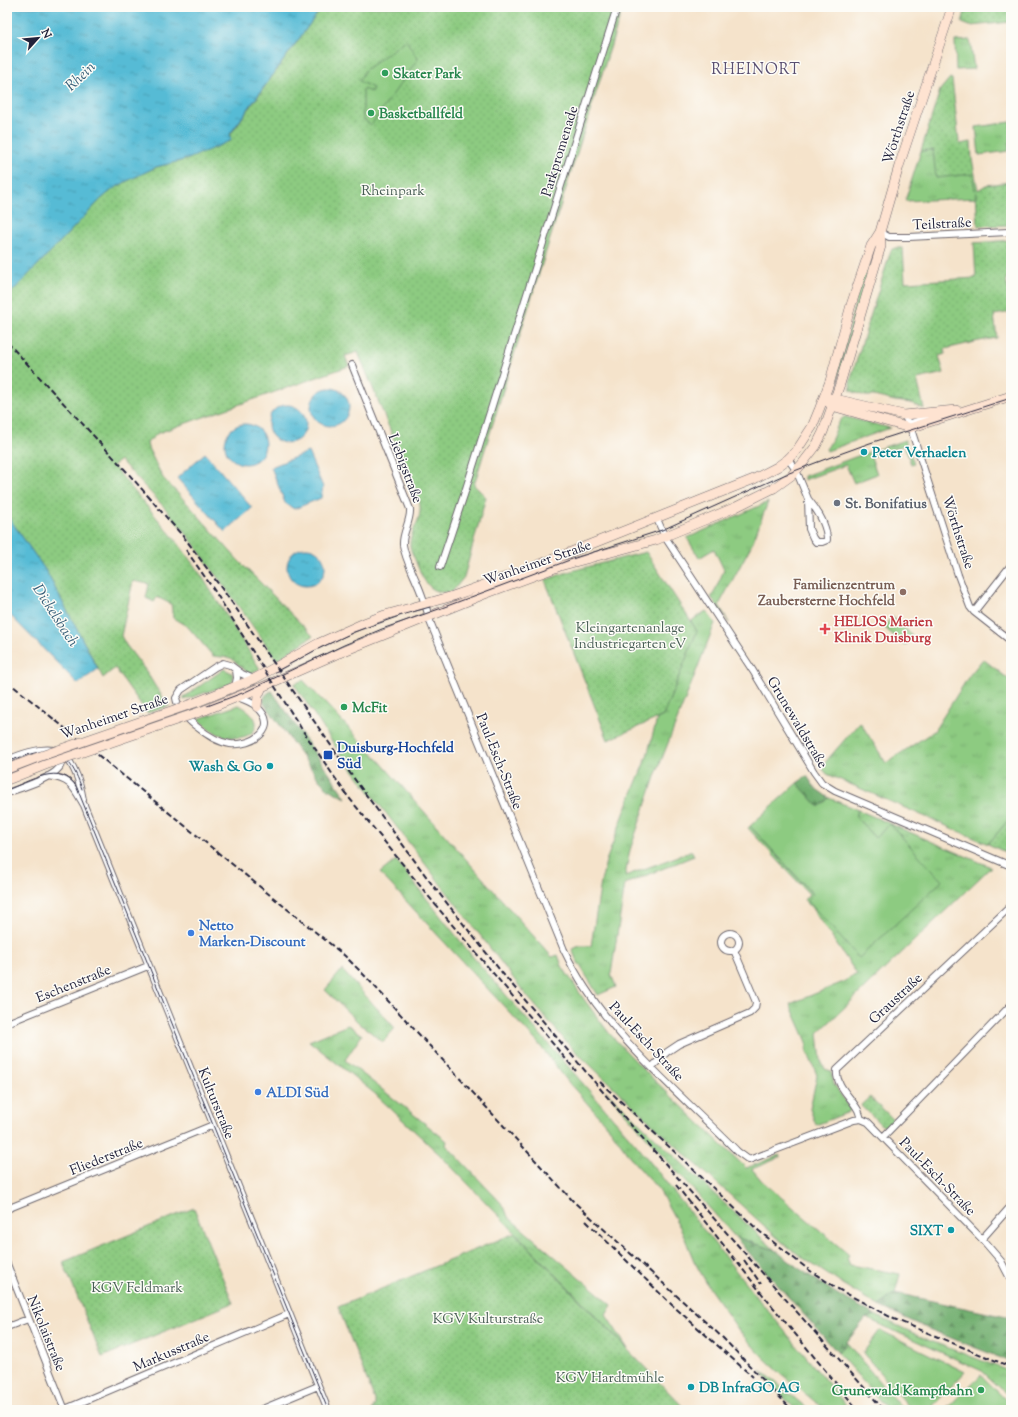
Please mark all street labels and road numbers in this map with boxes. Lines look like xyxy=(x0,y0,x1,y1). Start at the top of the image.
street label: Wörthstraße xyxy=(879,88,921,167)
street label: Parkpromenade xyxy=(538,104,584,199)
street label: Teilstraße xyxy=(912,213,972,237)
street label: Liebigstraße xyxy=(382,431,427,506)
street label: Wörthstraße xyxy=(936,493,978,572)
street label: Wanheimer Straße xyxy=(481,536,594,592)
street label: Grunewaldstraße xyxy=(761,673,832,773)
street label: Wanheimer Straße xyxy=(58,690,171,746)
street label: Paul-Esch-Straße xyxy=(470,711,527,813)
street label: Eschenstraße xyxy=(33,961,114,1009)
street label: Graustraße xyxy=(865,969,928,1030)
street label: Paul-Esch-Straße xyxy=(603,998,688,1087)
street label: Kulturstraße xyxy=(192,1065,239,1142)
street label: Fliederstraße xyxy=(67,1134,146,1182)
street label: Paul-Esch-Straße xyxy=(894,1134,979,1221)
street label: Nikolaistraße xyxy=(21,1293,69,1375)
street label: Markusstraße xyxy=(131,1328,213,1378)

